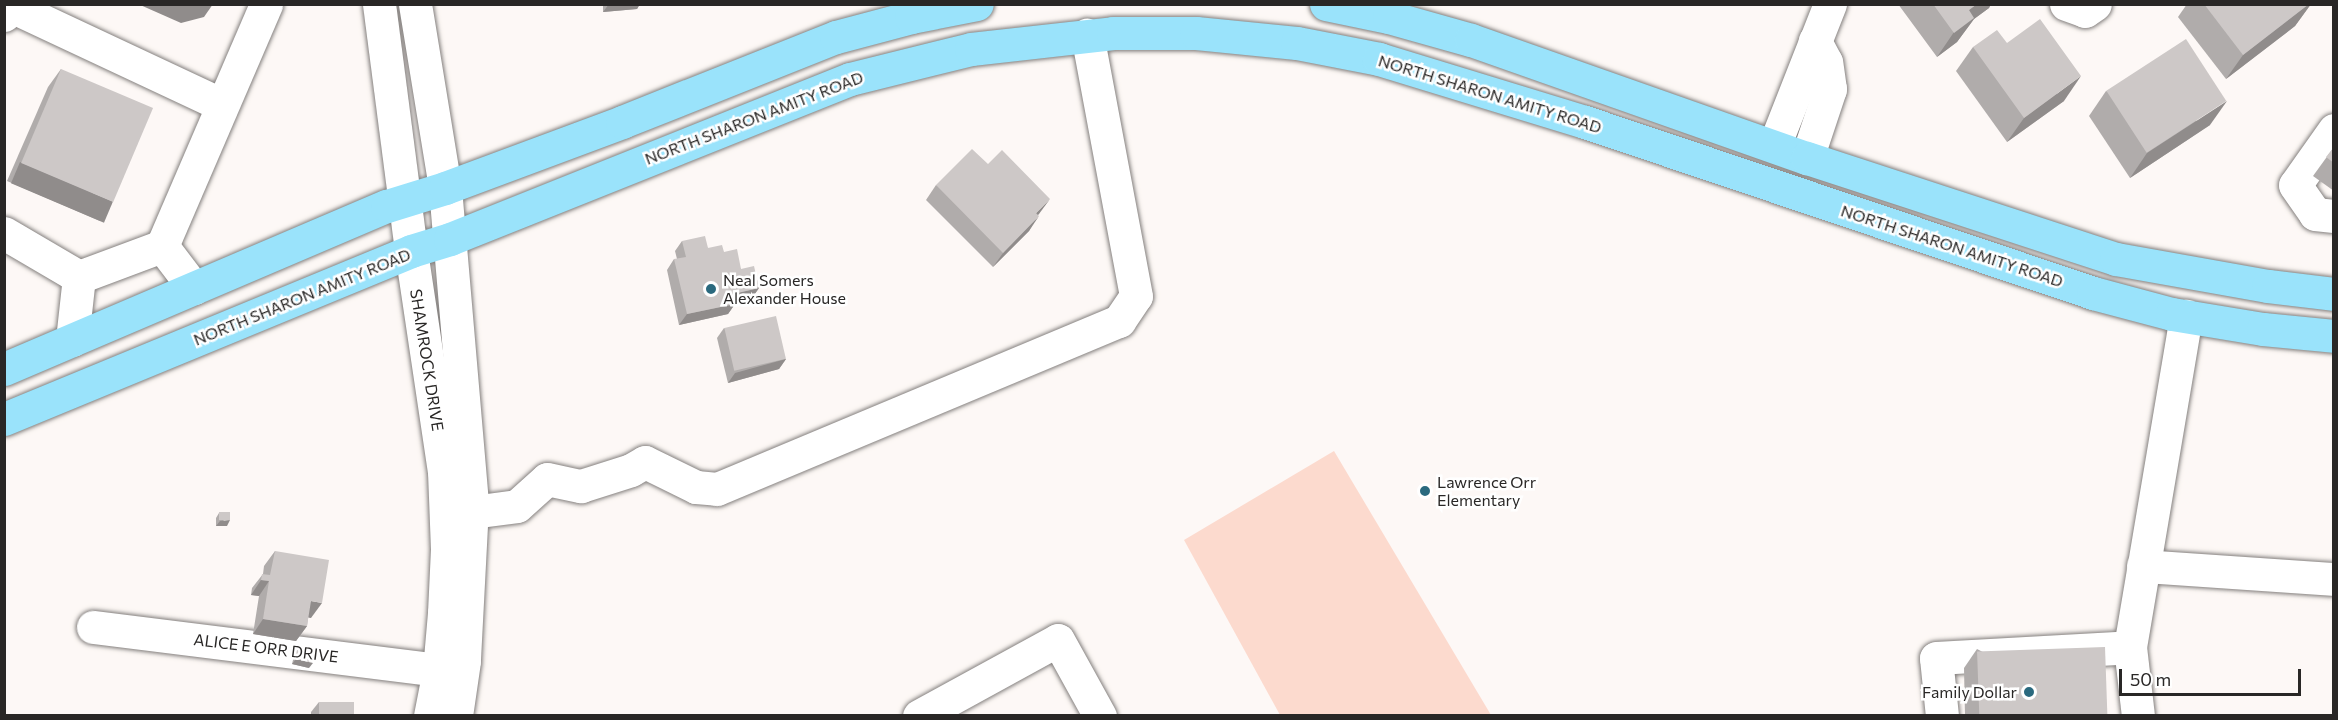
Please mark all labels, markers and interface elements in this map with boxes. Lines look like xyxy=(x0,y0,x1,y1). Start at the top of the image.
street label: NORTH SHARON AMITY ROAD xyxy=(1376,51,1604,137)
street label: NORTH SHARON AMITY ROAD xyxy=(642,67,866,169)
street label: NORTH SHARON AMITY ROAD xyxy=(1839,201,2065,291)
street label: NORTH SHARON AMITY ROAD xyxy=(191,245,413,349)
place label: Neal Somers Alexander House xyxy=(723,270,846,308)
marker: Neal Somers Alexander House xyxy=(704,282,718,296)
street label: SHAMROCK DRIVE xyxy=(406,288,448,432)
place label: Lawrence Orr Elementary xyxy=(1437,472,1536,510)
marker: Lawrence Orr Elementary xyxy=(1418,484,1432,498)
street label: ALICE E ORR DRIVE xyxy=(192,630,340,666)
scale bar xyxy=(2122,657,2304,695)
text: 50 m xyxy=(2130,668,2171,690)
place label: Family Dollar xyxy=(1922,682,2017,702)
marker: Family Dollar xyxy=(2022,685,2036,699)

